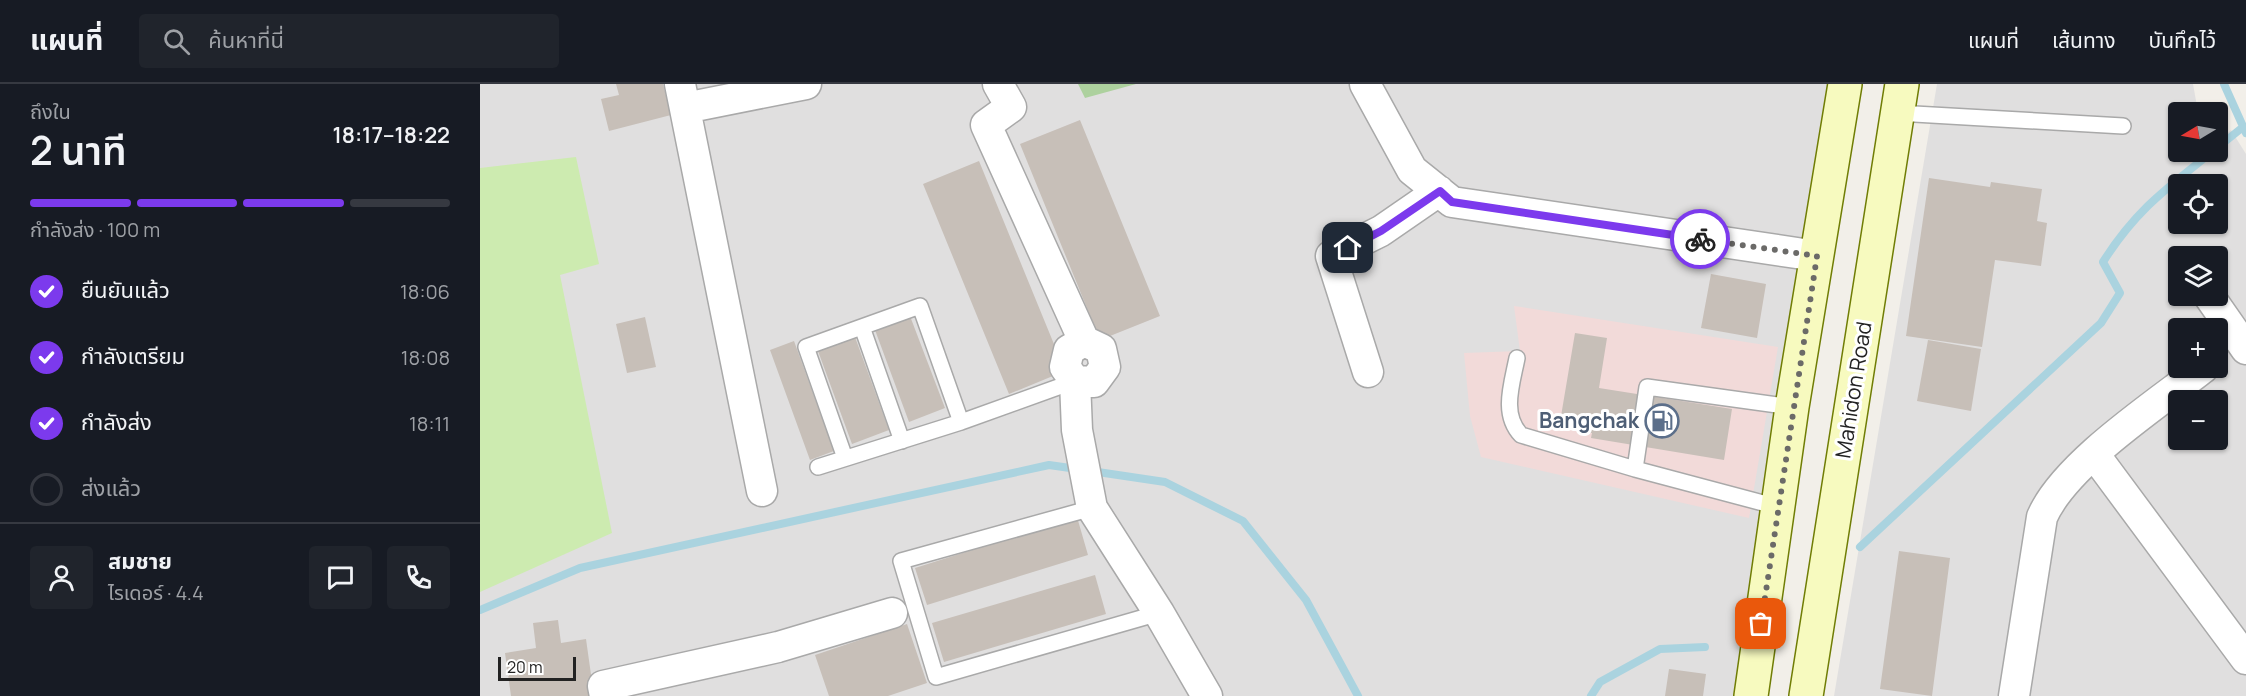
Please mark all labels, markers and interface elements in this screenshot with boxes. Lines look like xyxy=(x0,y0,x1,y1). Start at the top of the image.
search box xyxy=(139,14,559,68)
text: แผนที่ xyxy=(30,20,103,58)
icon: search xyxy=(160,25,193,58)
text: ค้นหาที่นี่ xyxy=(208,25,284,55)
text: แผนที่ xyxy=(1968,26,2019,54)
text: เส้นทาง xyxy=(2052,26,2116,54)
text: บันทึกไว้ xyxy=(2149,26,2216,54)
text: ถึงใน xyxy=(30,98,71,125)
north arrow xyxy=(2168,102,2228,162)
map controls xyxy=(2168,102,2228,450)
text: 18:17–18:22 xyxy=(332,120,450,150)
text: 2 นาที xyxy=(30,123,127,177)
button: locate xyxy=(2168,174,2228,234)
courier xyxy=(1670,209,1730,269)
text: กำลังส่ง · 100 m xyxy=(30,216,160,243)
pin xyxy=(1322,222,1373,273)
icon: bike xyxy=(1684,223,1717,256)
icon: home xyxy=(1331,231,1364,264)
button: layers xyxy=(2168,246,2228,306)
icon: check xyxy=(30,275,63,308)
text: ยืนยันแล้ว xyxy=(81,275,170,305)
text: 18:06 xyxy=(400,278,450,305)
button: + xyxy=(2168,318,2228,378)
street label: Mahidon Road xyxy=(1828,319,1878,460)
icon: check xyxy=(30,341,63,374)
text: กำลังเตรียม xyxy=(81,341,185,371)
text: 18:08 xyxy=(401,344,450,371)
button: − xyxy=(2168,390,2228,450)
fuel station icon: Bangchak xyxy=(1644,403,1680,439)
place label: Bangchak xyxy=(1539,406,1640,434)
icon: check xyxy=(30,407,63,440)
text: กำลังส่ง xyxy=(81,407,152,437)
text: 18:11 xyxy=(409,410,450,437)
text: ส่งแล้ว xyxy=(81,473,141,503)
button: person xyxy=(30,546,93,609)
text: สมชาย xyxy=(108,546,172,576)
button: chat xyxy=(309,546,372,609)
button: phone xyxy=(387,546,450,609)
text: ไรเดอร์ · 4.4 xyxy=(108,579,204,606)
pin xyxy=(1735,598,1786,649)
icon: bag xyxy=(1744,607,1777,640)
scale bar xyxy=(498,654,576,682)
text: 20 m xyxy=(507,656,543,678)

